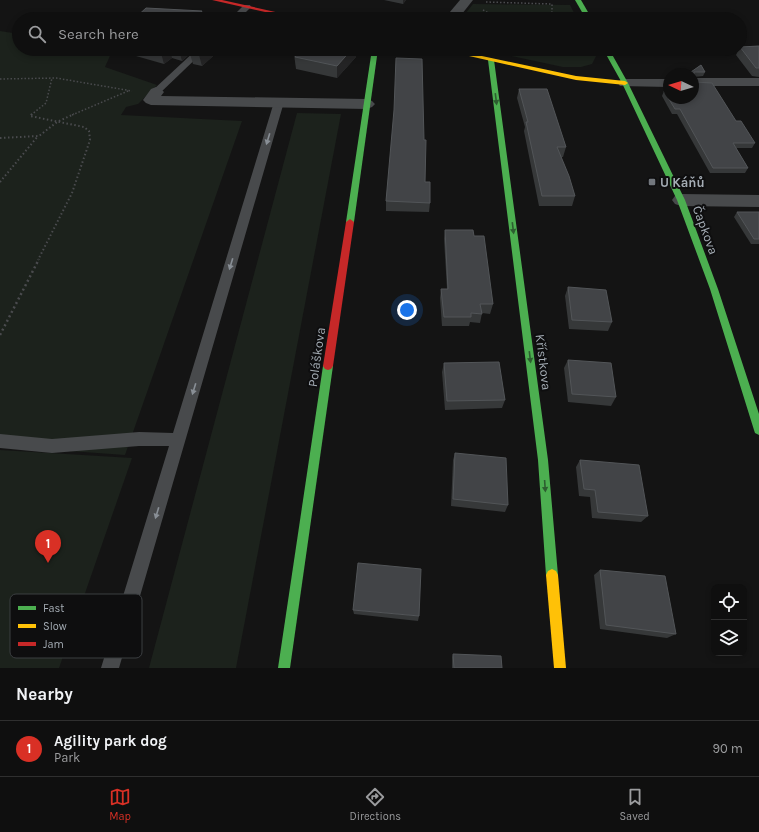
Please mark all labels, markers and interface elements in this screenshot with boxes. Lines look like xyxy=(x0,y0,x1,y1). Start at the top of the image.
search box xyxy=(12,12,747,56)
icon: search xyxy=(26,23,48,45)
text: Search here xyxy=(58,25,139,43)
north arrow xyxy=(663,68,699,104)
one-way arrow xyxy=(493,93,499,105)
one-way arrow xyxy=(265,134,271,146)
place label: U Káňů xyxy=(660,175,705,190)
marker: U Káňů xyxy=(647,177,657,187)
street label: Čapkova xyxy=(690,203,722,257)
one-way arrow xyxy=(510,222,516,234)
one-way arrow xyxy=(228,258,234,270)
your location xyxy=(397,300,417,320)
street label: Poláškova xyxy=(305,326,328,388)
street label: Křístkova xyxy=(533,333,554,391)
one-way arrow xyxy=(527,351,533,363)
one-way arrow xyxy=(191,383,197,395)
one-way arrow xyxy=(542,480,549,492)
one-way arrow xyxy=(154,508,160,520)
pin: 1 xyxy=(35,530,61,563)
map controls xyxy=(711,584,747,656)
button: locate xyxy=(711,584,747,620)
legend xyxy=(10,594,142,658)
text: Fast xyxy=(43,602,64,615)
text: Slow xyxy=(43,620,67,633)
button: layers xyxy=(711,620,747,656)
text: Jam xyxy=(43,638,64,651)
text: Nearby xyxy=(16,684,73,704)
text: Agility park dog xyxy=(54,732,167,750)
text: 1 xyxy=(27,741,31,756)
text: 90 m xyxy=(712,741,743,756)
text: Park xyxy=(54,750,80,765)
tab: Map xyxy=(109,786,131,823)
tab: Directions xyxy=(349,786,401,823)
tab: Saved xyxy=(619,786,650,823)

